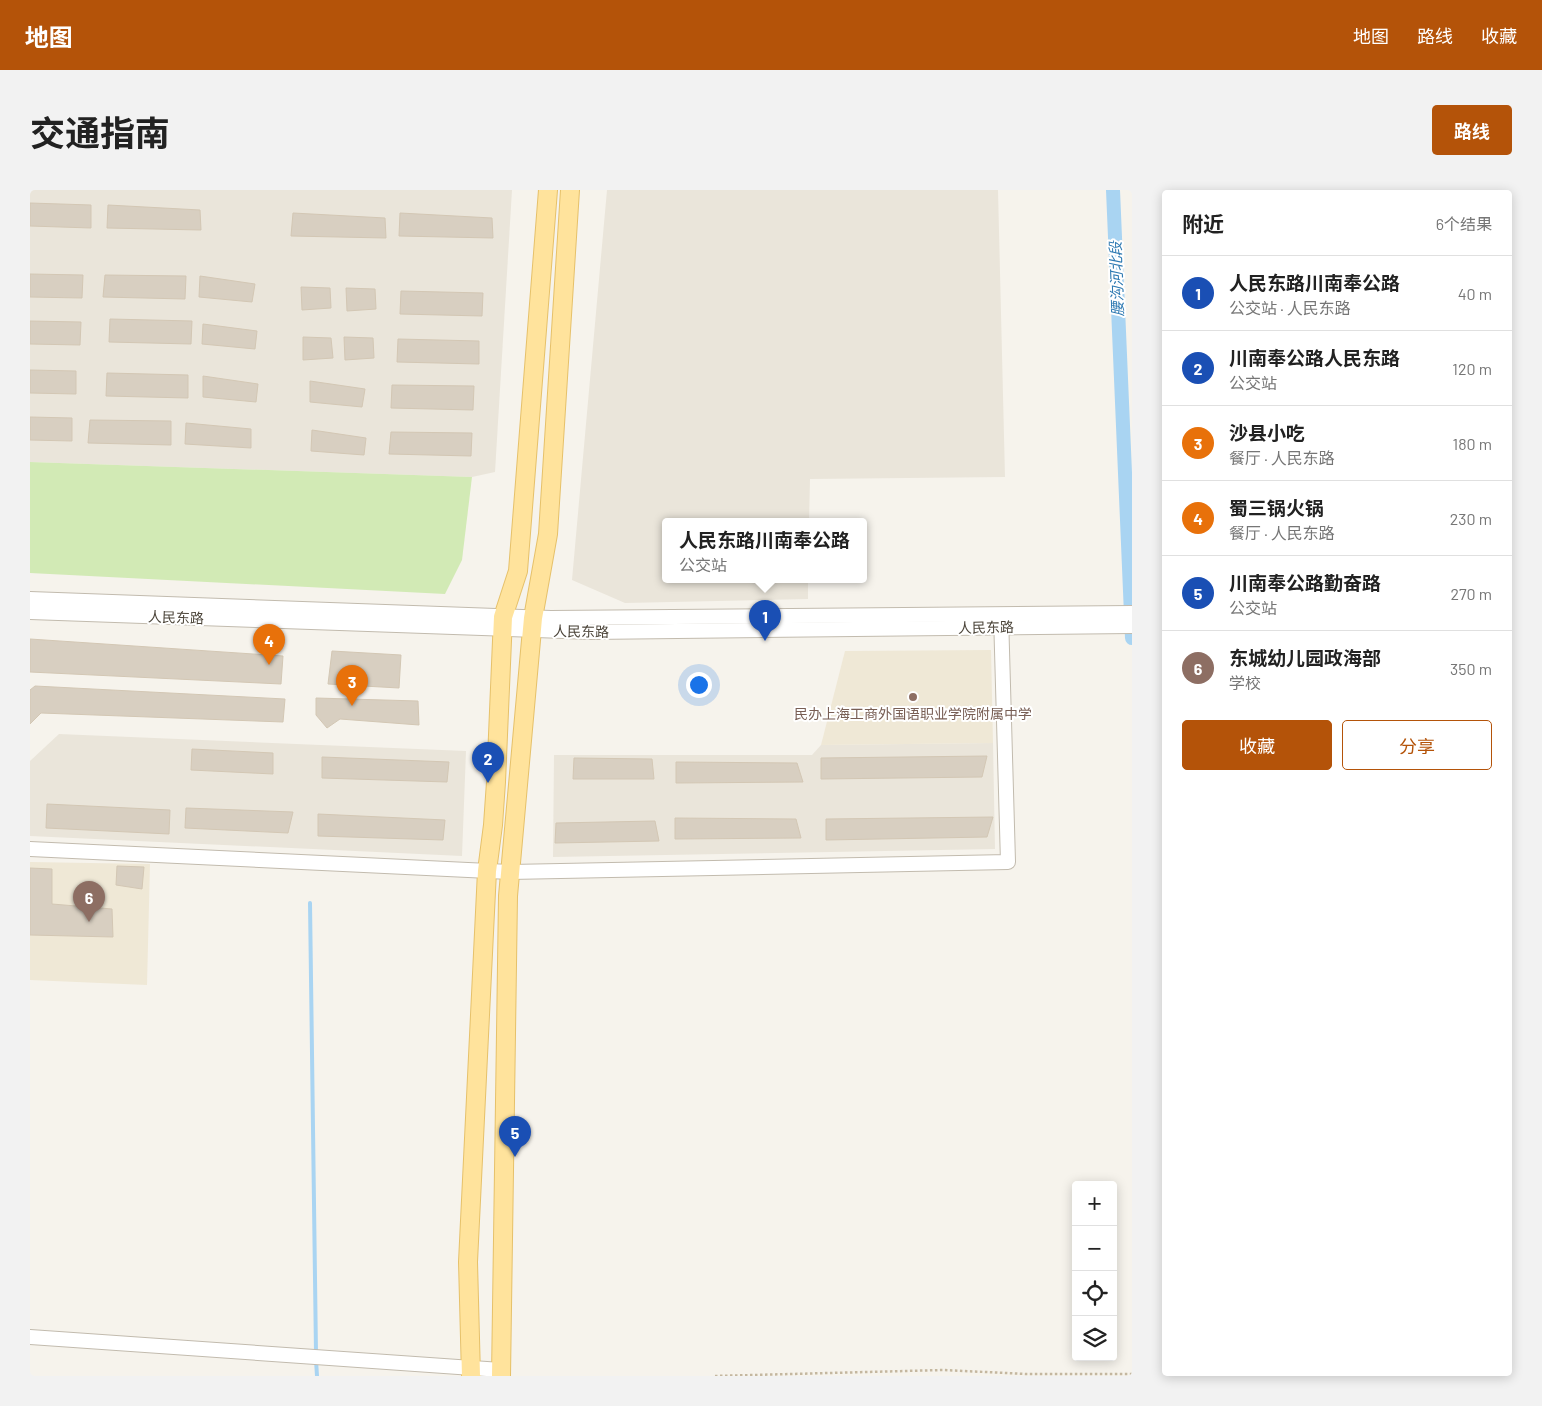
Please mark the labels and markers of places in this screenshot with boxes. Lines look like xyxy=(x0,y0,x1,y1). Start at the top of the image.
pin: 1 xyxy=(749,600,781,641)
pin: 4 xyxy=(253,624,285,665)
pin: 3 xyxy=(336,665,368,706)
marker: 民办上海工商外国语职业学院附属中学 xyxy=(907,691,919,703)
place label: 民办上海工商外国语职业学院附属中学 xyxy=(794,705,1032,722)
pin: 2 xyxy=(472,742,504,783)
pin: 6 xyxy=(73,881,105,922)
pin: 5 xyxy=(499,1116,531,1157)

